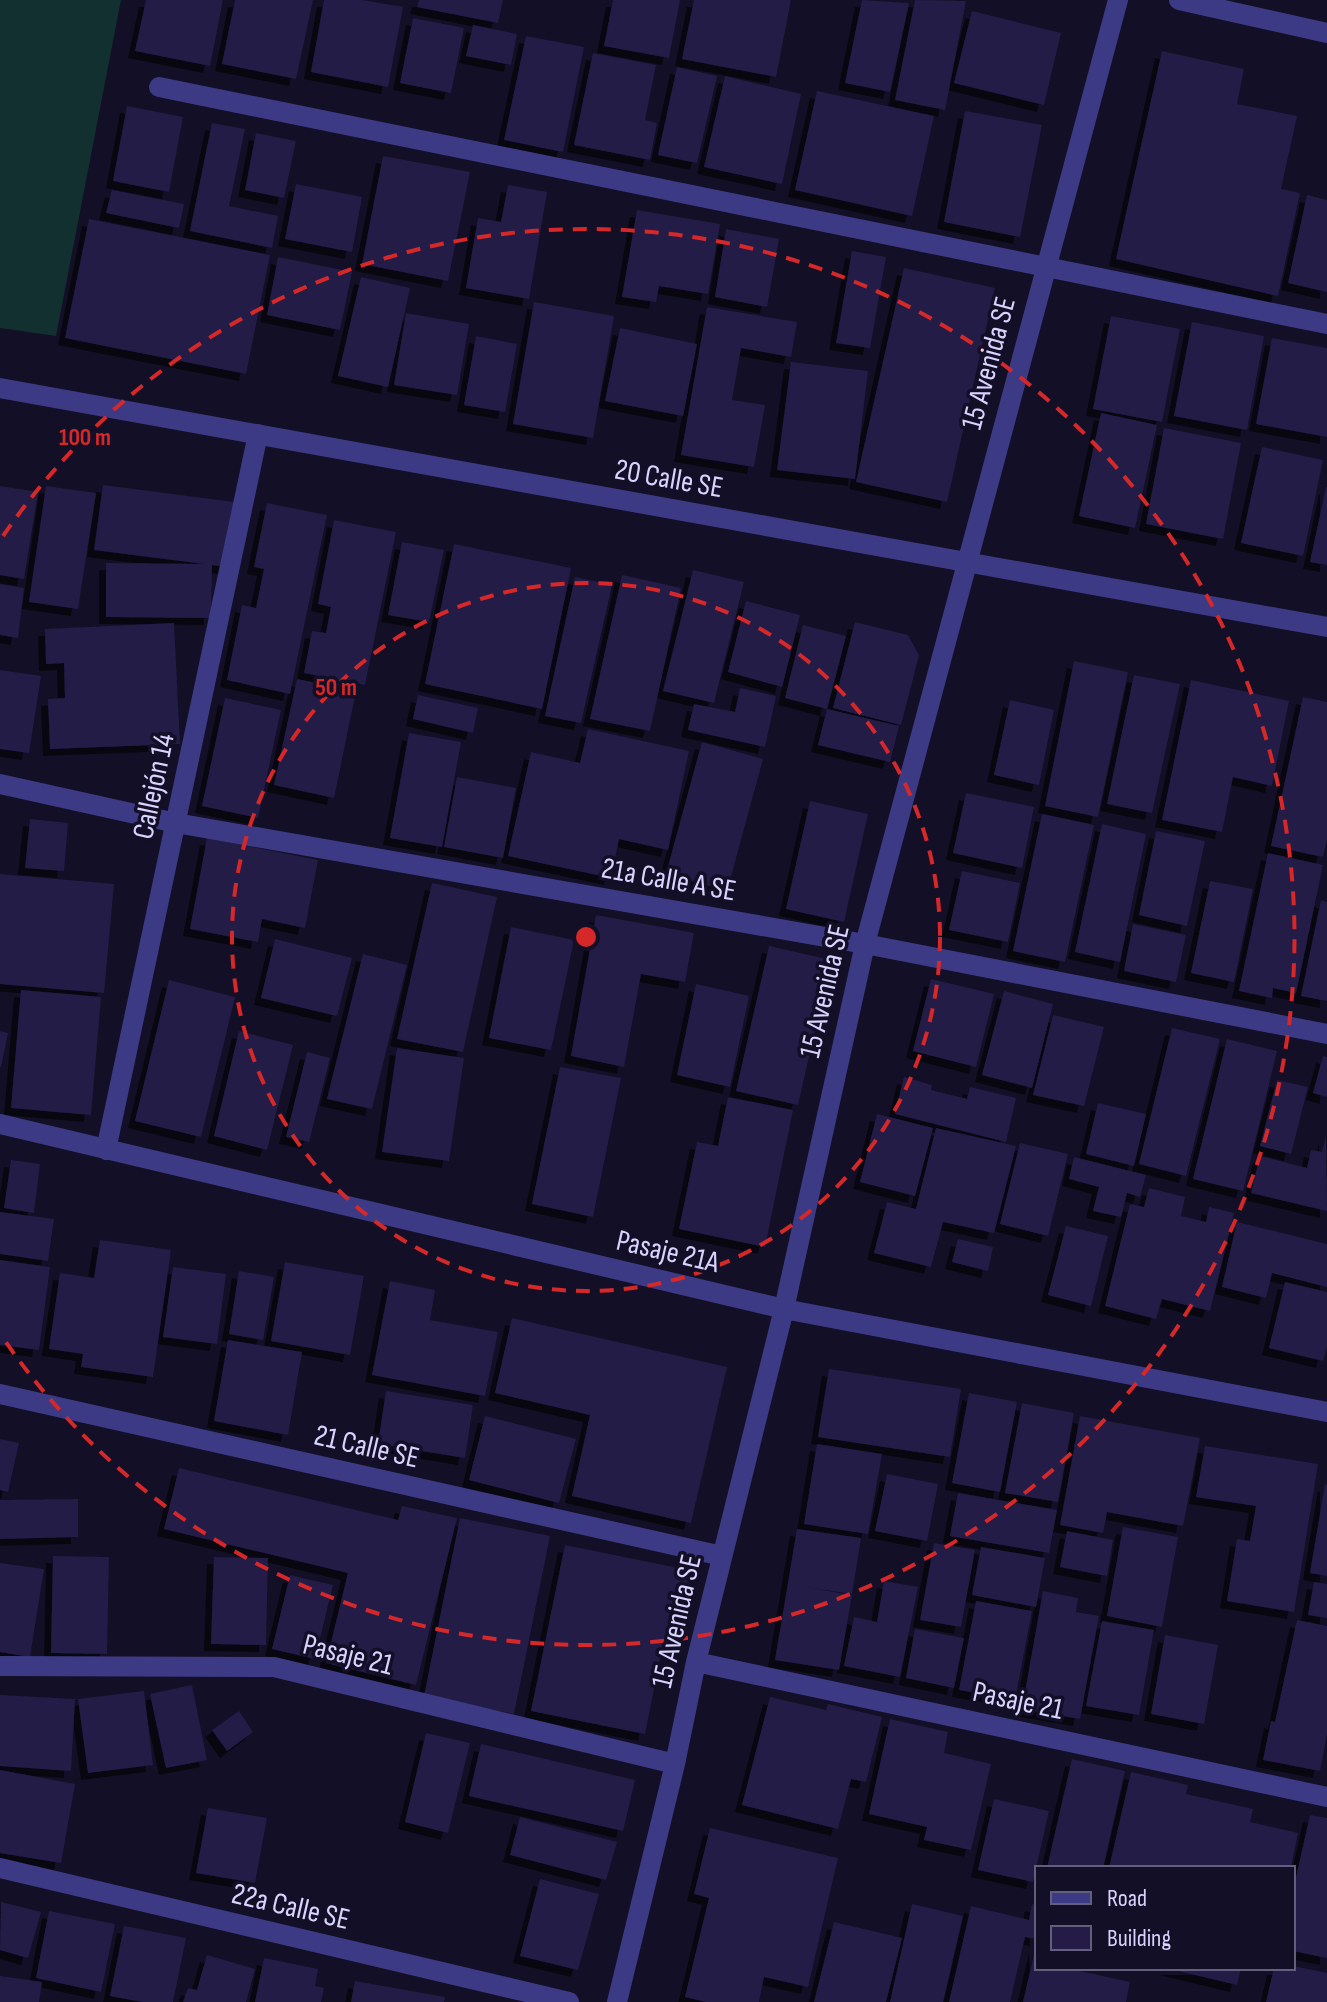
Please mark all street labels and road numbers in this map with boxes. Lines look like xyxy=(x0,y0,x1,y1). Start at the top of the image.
street label: 15 Avenida SE xyxy=(954,293,1024,433)
street label: 20 Calle SE xyxy=(612,452,726,506)
street label: Callejón 14 xyxy=(125,730,183,842)
street label: 21a Calle A SE xyxy=(599,850,739,910)
street label: 15 Avenida SE xyxy=(792,921,858,1061)
street label: Pasaje 21A xyxy=(613,1223,723,1281)
street label: 21 Calle SE xyxy=(311,1417,423,1476)
street label: 15 Avenida SE xyxy=(644,1551,710,1691)
street label: Pasaje 21 xyxy=(299,1626,397,1684)
street label: Pasaje 21 xyxy=(969,1674,1067,1728)
street label: 22a Calle SE xyxy=(228,1876,353,1938)

